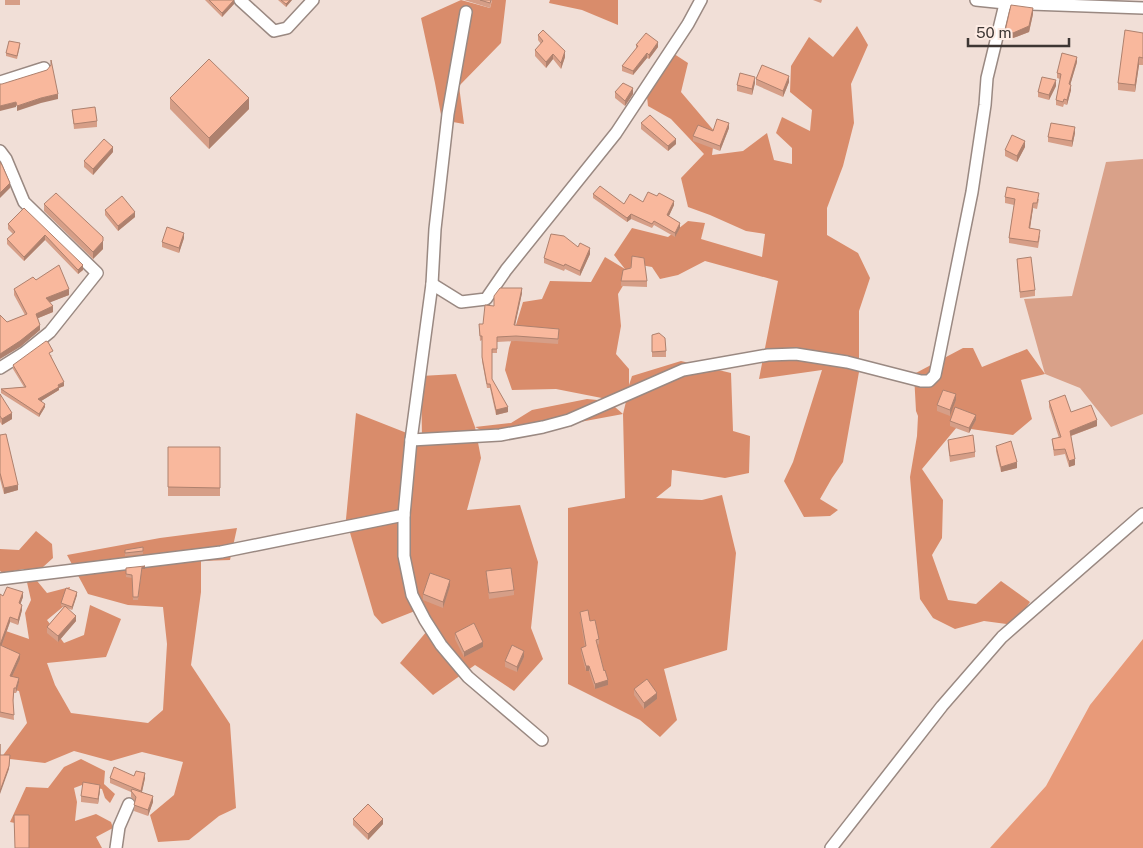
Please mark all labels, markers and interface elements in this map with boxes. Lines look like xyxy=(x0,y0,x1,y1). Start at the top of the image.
scale bar xyxy=(968,15,1069,47)
text: 50 m xyxy=(976,24,1011,41)

